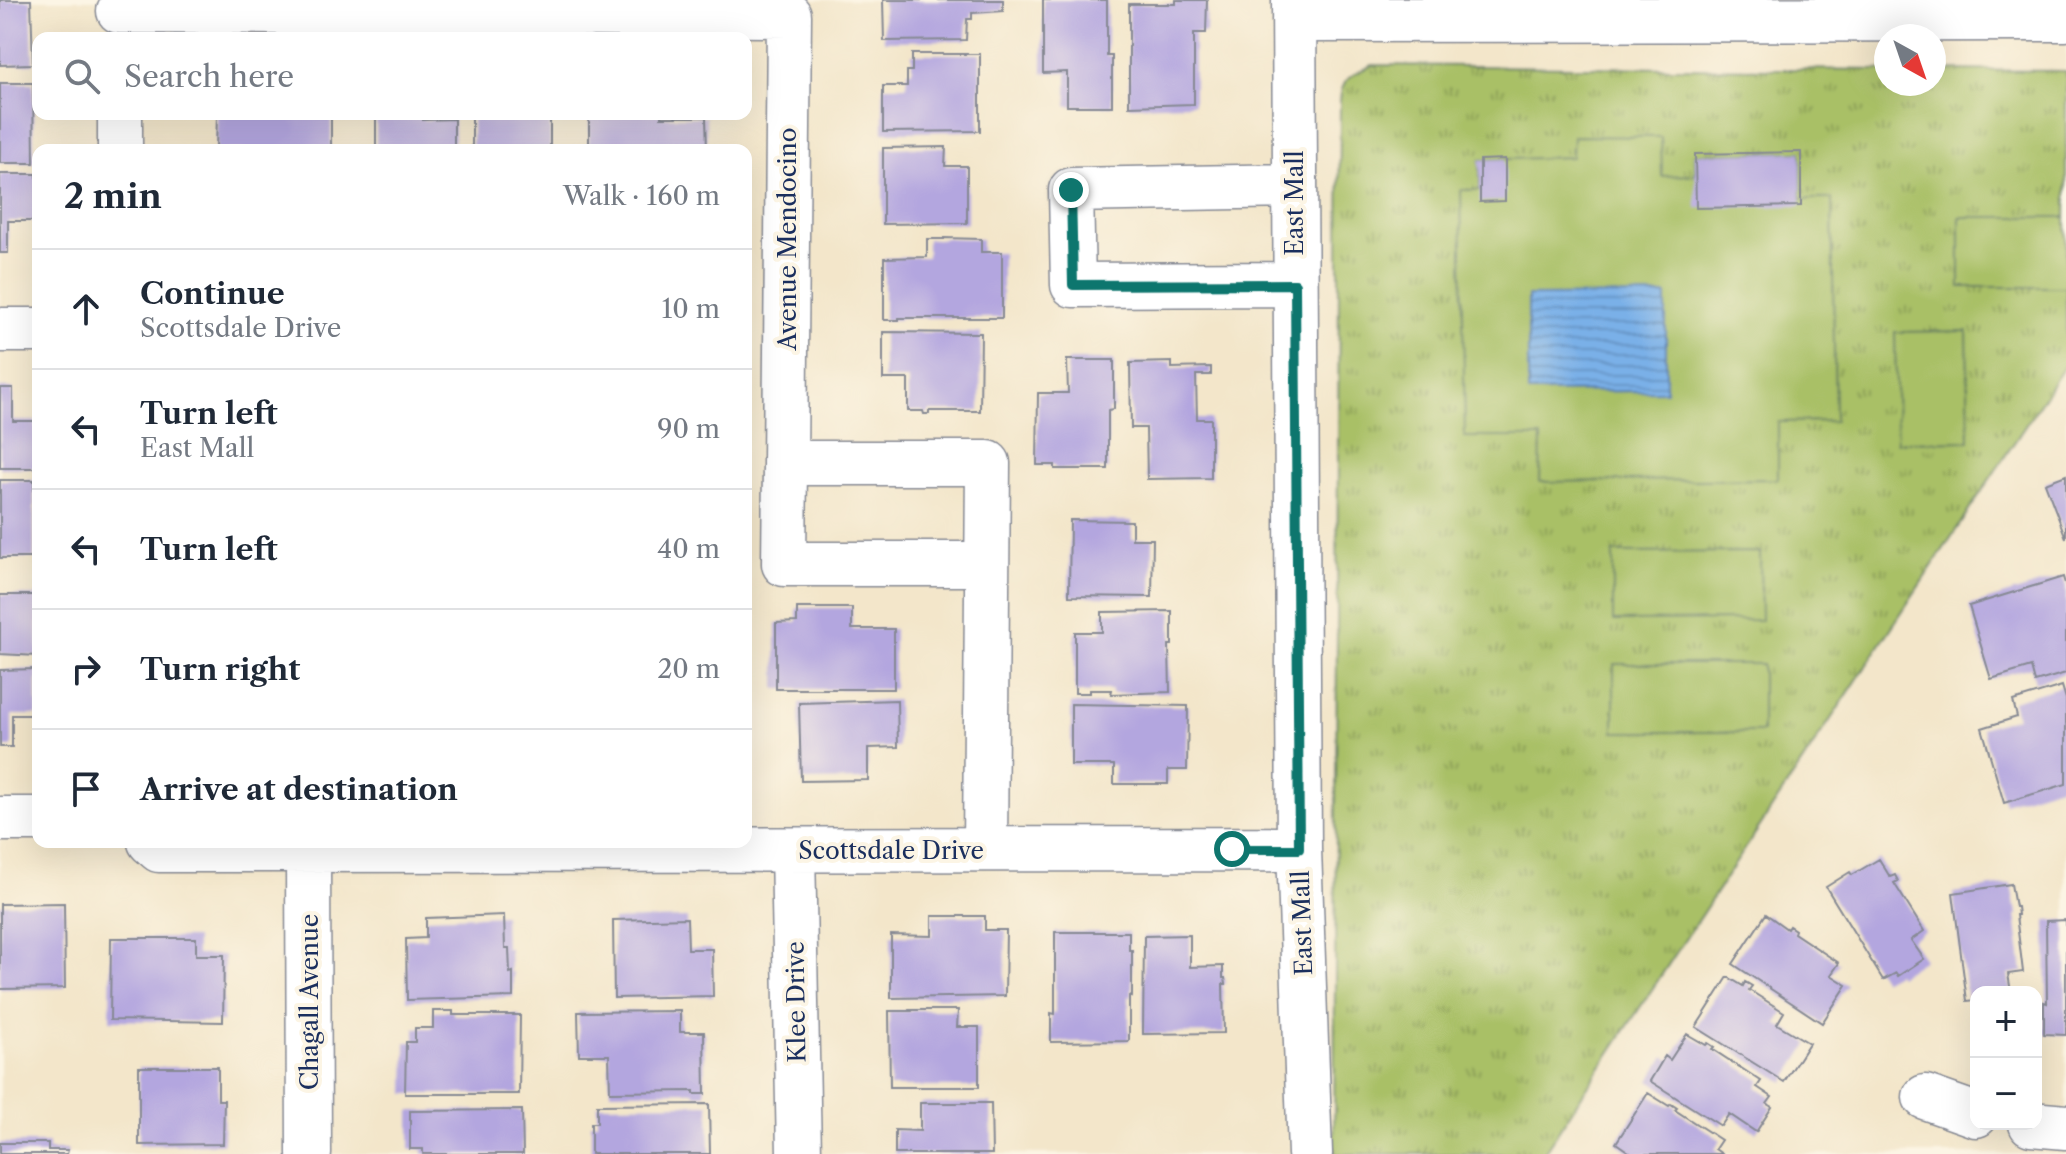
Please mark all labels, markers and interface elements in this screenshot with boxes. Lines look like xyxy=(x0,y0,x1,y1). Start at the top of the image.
north arrow xyxy=(1874,24,1946,96)
search box xyxy=(32,32,752,120)
icon: search xyxy=(60,54,104,98)
text: Search here xyxy=(124,58,294,95)
street label: Avenue Mendocino xyxy=(773,128,802,351)
street label: East Mall xyxy=(1280,150,1309,256)
route end xyxy=(1053,172,1089,208)
text: 2 min xyxy=(64,175,162,217)
text: Walk · 160 m xyxy=(563,180,720,212)
text: Continue xyxy=(140,275,285,312)
icon: ahead xyxy=(64,287,108,331)
text: 10 m xyxy=(661,293,720,325)
text: Scottsdale Drive xyxy=(140,312,341,344)
text: Turn left xyxy=(140,395,277,432)
icon: left xyxy=(64,407,108,451)
text: 90 m xyxy=(657,413,720,445)
text: East Mall xyxy=(140,432,254,464)
icon: left xyxy=(64,527,108,571)
text: Turn left xyxy=(140,531,277,568)
text: 40 m xyxy=(657,533,720,565)
icon: right xyxy=(64,647,108,691)
text: Turn right xyxy=(140,651,300,688)
text: 20 m xyxy=(657,653,720,685)
icon: arrive xyxy=(64,767,108,811)
text: Arrive at destination xyxy=(140,771,458,808)
route start xyxy=(1214,831,1250,867)
street label: Scottsdale Drive xyxy=(798,836,984,865)
street label: East Mall xyxy=(1286,870,1318,976)
street label: Chagall Avenue xyxy=(295,914,324,1090)
street label: Klee Drive xyxy=(780,941,812,1063)
map controls xyxy=(1970,986,2042,1130)
button: + xyxy=(1970,986,2042,1058)
button: − xyxy=(1970,1058,2042,1130)

